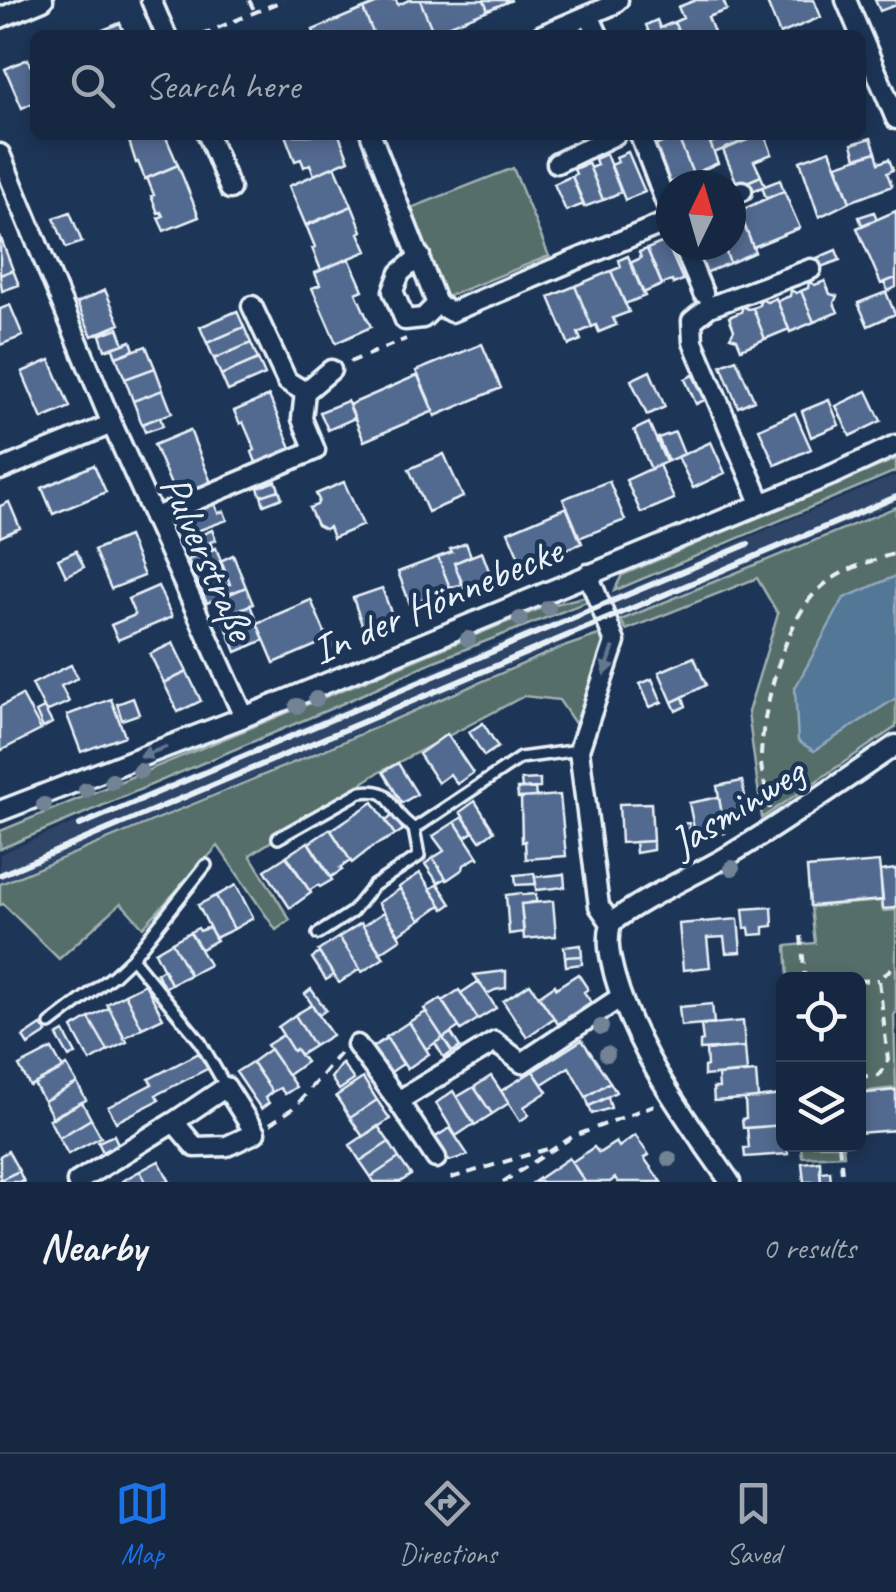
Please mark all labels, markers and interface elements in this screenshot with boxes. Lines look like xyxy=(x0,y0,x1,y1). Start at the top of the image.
search box xyxy=(30,30,866,140)
icon: search xyxy=(65,58,120,113)
text: Search here xyxy=(145,62,300,109)
north arrow xyxy=(656,170,746,260)
street label: Pulverstraße xyxy=(148,467,269,651)
street label: In der Hönnebecke xyxy=(304,523,572,677)
one-way arrow xyxy=(600,647,615,677)
street label: Jasminweg xyxy=(658,744,816,870)
one-way arrow xyxy=(137,745,167,761)
map controls xyxy=(776,972,866,1152)
button: locate xyxy=(776,972,866,1062)
button: layers xyxy=(776,1062,866,1152)
text: Nearby xyxy=(40,1221,146,1274)
text: 0 results xyxy=(762,1227,856,1268)
tab: Map xyxy=(115,1476,170,1571)
tab: Directions xyxy=(399,1476,497,1571)
tab: Saved xyxy=(726,1476,781,1571)

